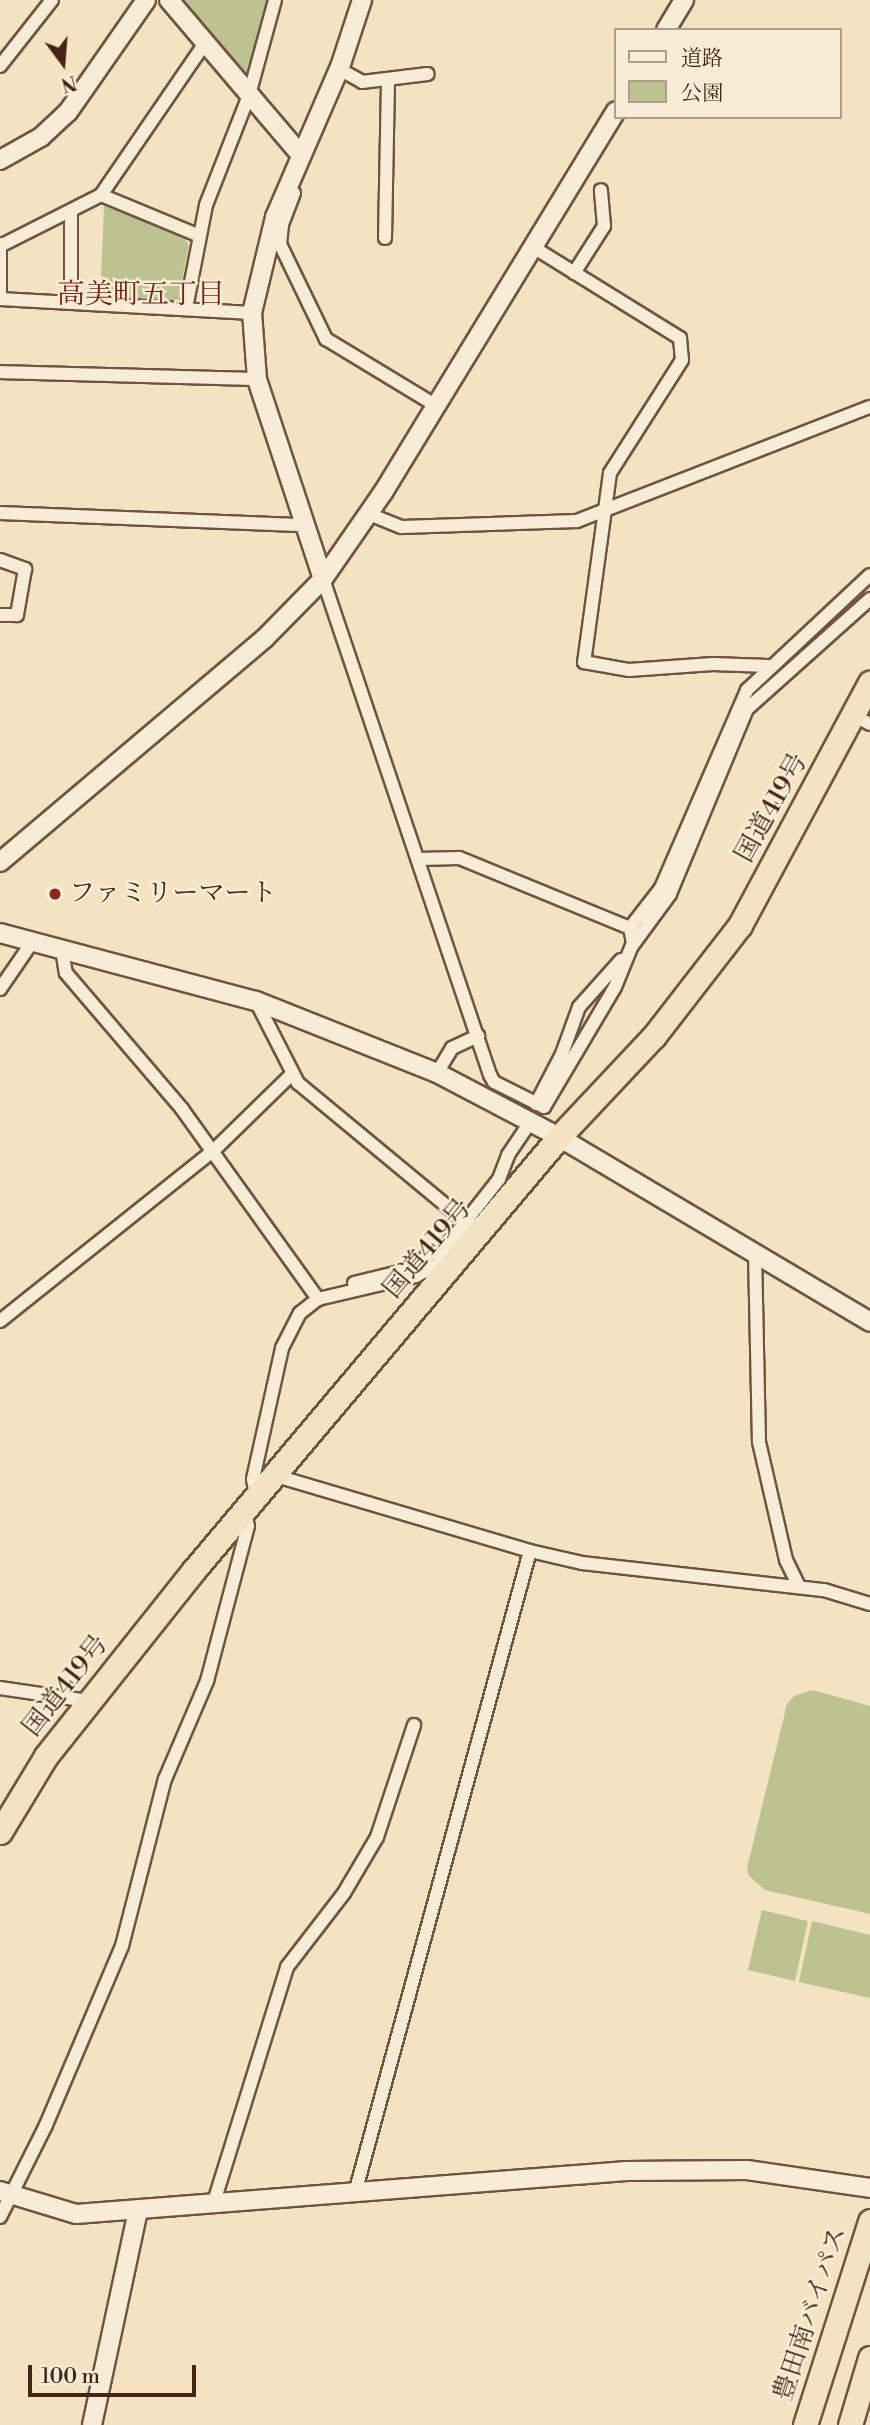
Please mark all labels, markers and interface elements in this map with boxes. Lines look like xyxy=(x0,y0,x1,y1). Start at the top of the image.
north arrow xyxy=(28,28,98,98)
legend xyxy=(614,28,842,119)
text: 道路 xyxy=(681,46,723,72)
text: N xyxy=(58,70,79,97)
text: 公園 xyxy=(681,81,723,107)
district label: 高美町五丁目 xyxy=(57,278,225,312)
street label: 国道419号 xyxy=(729,748,815,868)
place label: ファミリーマート xyxy=(69,878,277,910)
marker: ファミリーマート xyxy=(47,886,63,902)
street label: 国道419号 xyxy=(378,1193,478,1305)
street label: 国道419号 xyxy=(17,1629,115,1743)
street label: 豊田南バイパス xyxy=(768,2223,854,2405)
scale bar xyxy=(32,2352,200,2396)
text: 100 m xyxy=(41,2364,100,2390)

